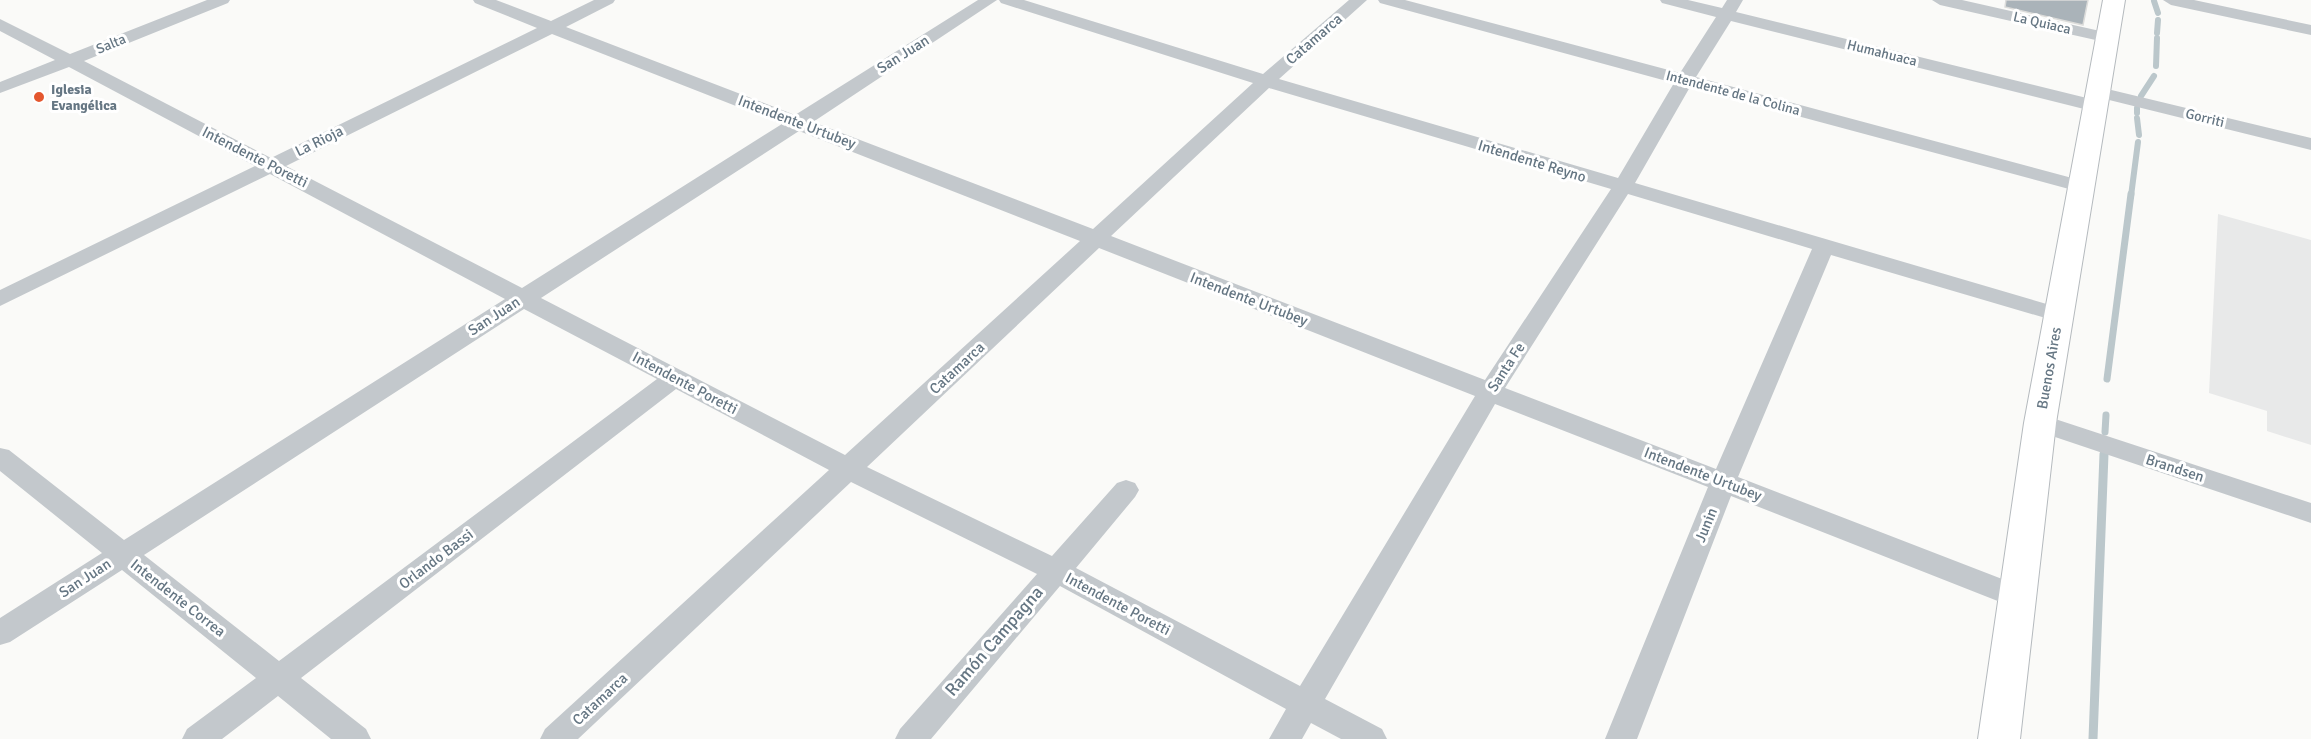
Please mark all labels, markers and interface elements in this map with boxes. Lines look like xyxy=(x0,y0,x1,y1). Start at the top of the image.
street label: La Quiaca xyxy=(2012,8,2072,38)
street label: Catamarca xyxy=(1282,10,1346,68)
street label: Salta xyxy=(94,30,128,58)
street label: San Juan xyxy=(874,31,932,77)
street label: Humahuaca xyxy=(1845,36,1919,70)
street label: Intendente de la Colina xyxy=(1664,67,1802,119)
place label: Iglesia Evangélica xyxy=(51,81,117,114)
marker: Iglesia Evangélica xyxy=(32,90,46,104)
street label: Intendente Urtubey xyxy=(736,91,858,153)
street label: Gorriti xyxy=(2184,105,2226,131)
street label: La Rioja xyxy=(292,122,346,160)
street label: Intendente Poretti xyxy=(199,123,311,191)
street label: Intendente Reyno xyxy=(1476,136,1588,186)
street label: Intendente Urtubey xyxy=(1188,268,1310,330)
street label: San Juan xyxy=(465,293,523,339)
street label: Buenos Aires xyxy=(2033,325,2065,411)
street label: Catamarca xyxy=(926,338,988,398)
street label: Santa Fe xyxy=(1483,339,1529,395)
street label: Intendente Poretti xyxy=(629,348,741,418)
street label: Intendente Urtubey xyxy=(1642,443,1764,505)
street label: Brandsen xyxy=(2144,450,2206,486)
street label: Junin xyxy=(1691,505,1721,545)
street label: Orlando Bassi xyxy=(395,525,477,593)
street label: San Juan xyxy=(56,555,114,601)
street label: Intendente Correa xyxy=(127,555,229,641)
street label: Intendente Poretti xyxy=(1062,569,1174,639)
street label: Ramón Campagna xyxy=(940,581,1048,701)
street label: Catamarca xyxy=(569,669,631,729)

